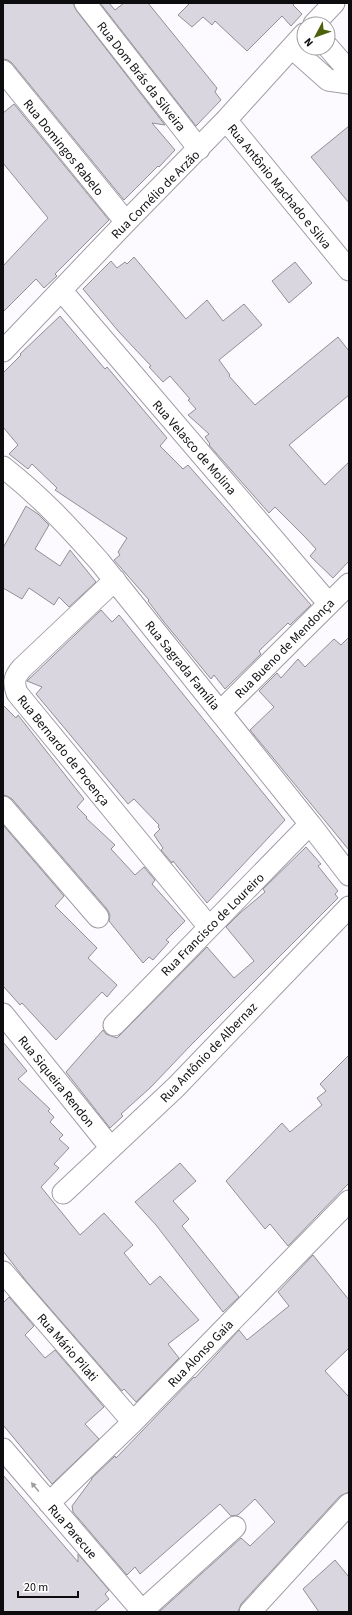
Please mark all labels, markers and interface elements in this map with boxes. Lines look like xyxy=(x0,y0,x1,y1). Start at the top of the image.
north arrow xyxy=(296,16,336,56)
street label: Rua Dom Brás da Silveira xyxy=(93,18,190,135)
text: N xyxy=(301,35,317,50)
street label: Rua Domingos Rabelo xyxy=(19,96,108,200)
street label: Rua Antônio Machado e Silva xyxy=(223,120,335,253)
street label: Rua Cornélio de Arzão xyxy=(107,146,204,243)
street label: Rua Velasco de Molina xyxy=(148,396,240,499)
street label: Rua Bueno de Mendonça xyxy=(231,595,339,703)
street label: Rua Sagrada Família xyxy=(140,617,224,714)
street label: Rua Bernardo de Proença xyxy=(13,691,114,810)
street label: Rua Francisco de Loureiro xyxy=(157,869,268,980)
street label: Rua Antônio de Albernaz xyxy=(156,998,262,1107)
street label: Rua Siqueira Rendon xyxy=(14,1032,99,1131)
street label: Rua Mário Pilati xyxy=(33,1310,102,1386)
street label: Rua Alonso Gaia xyxy=(164,1316,238,1391)
one-way arrow xyxy=(30,1482,39,1493)
street label: Rua Parecue xyxy=(43,1500,101,1563)
scale bar xyxy=(18,1573,78,1599)
text: 20 m xyxy=(24,1579,48,1596)

